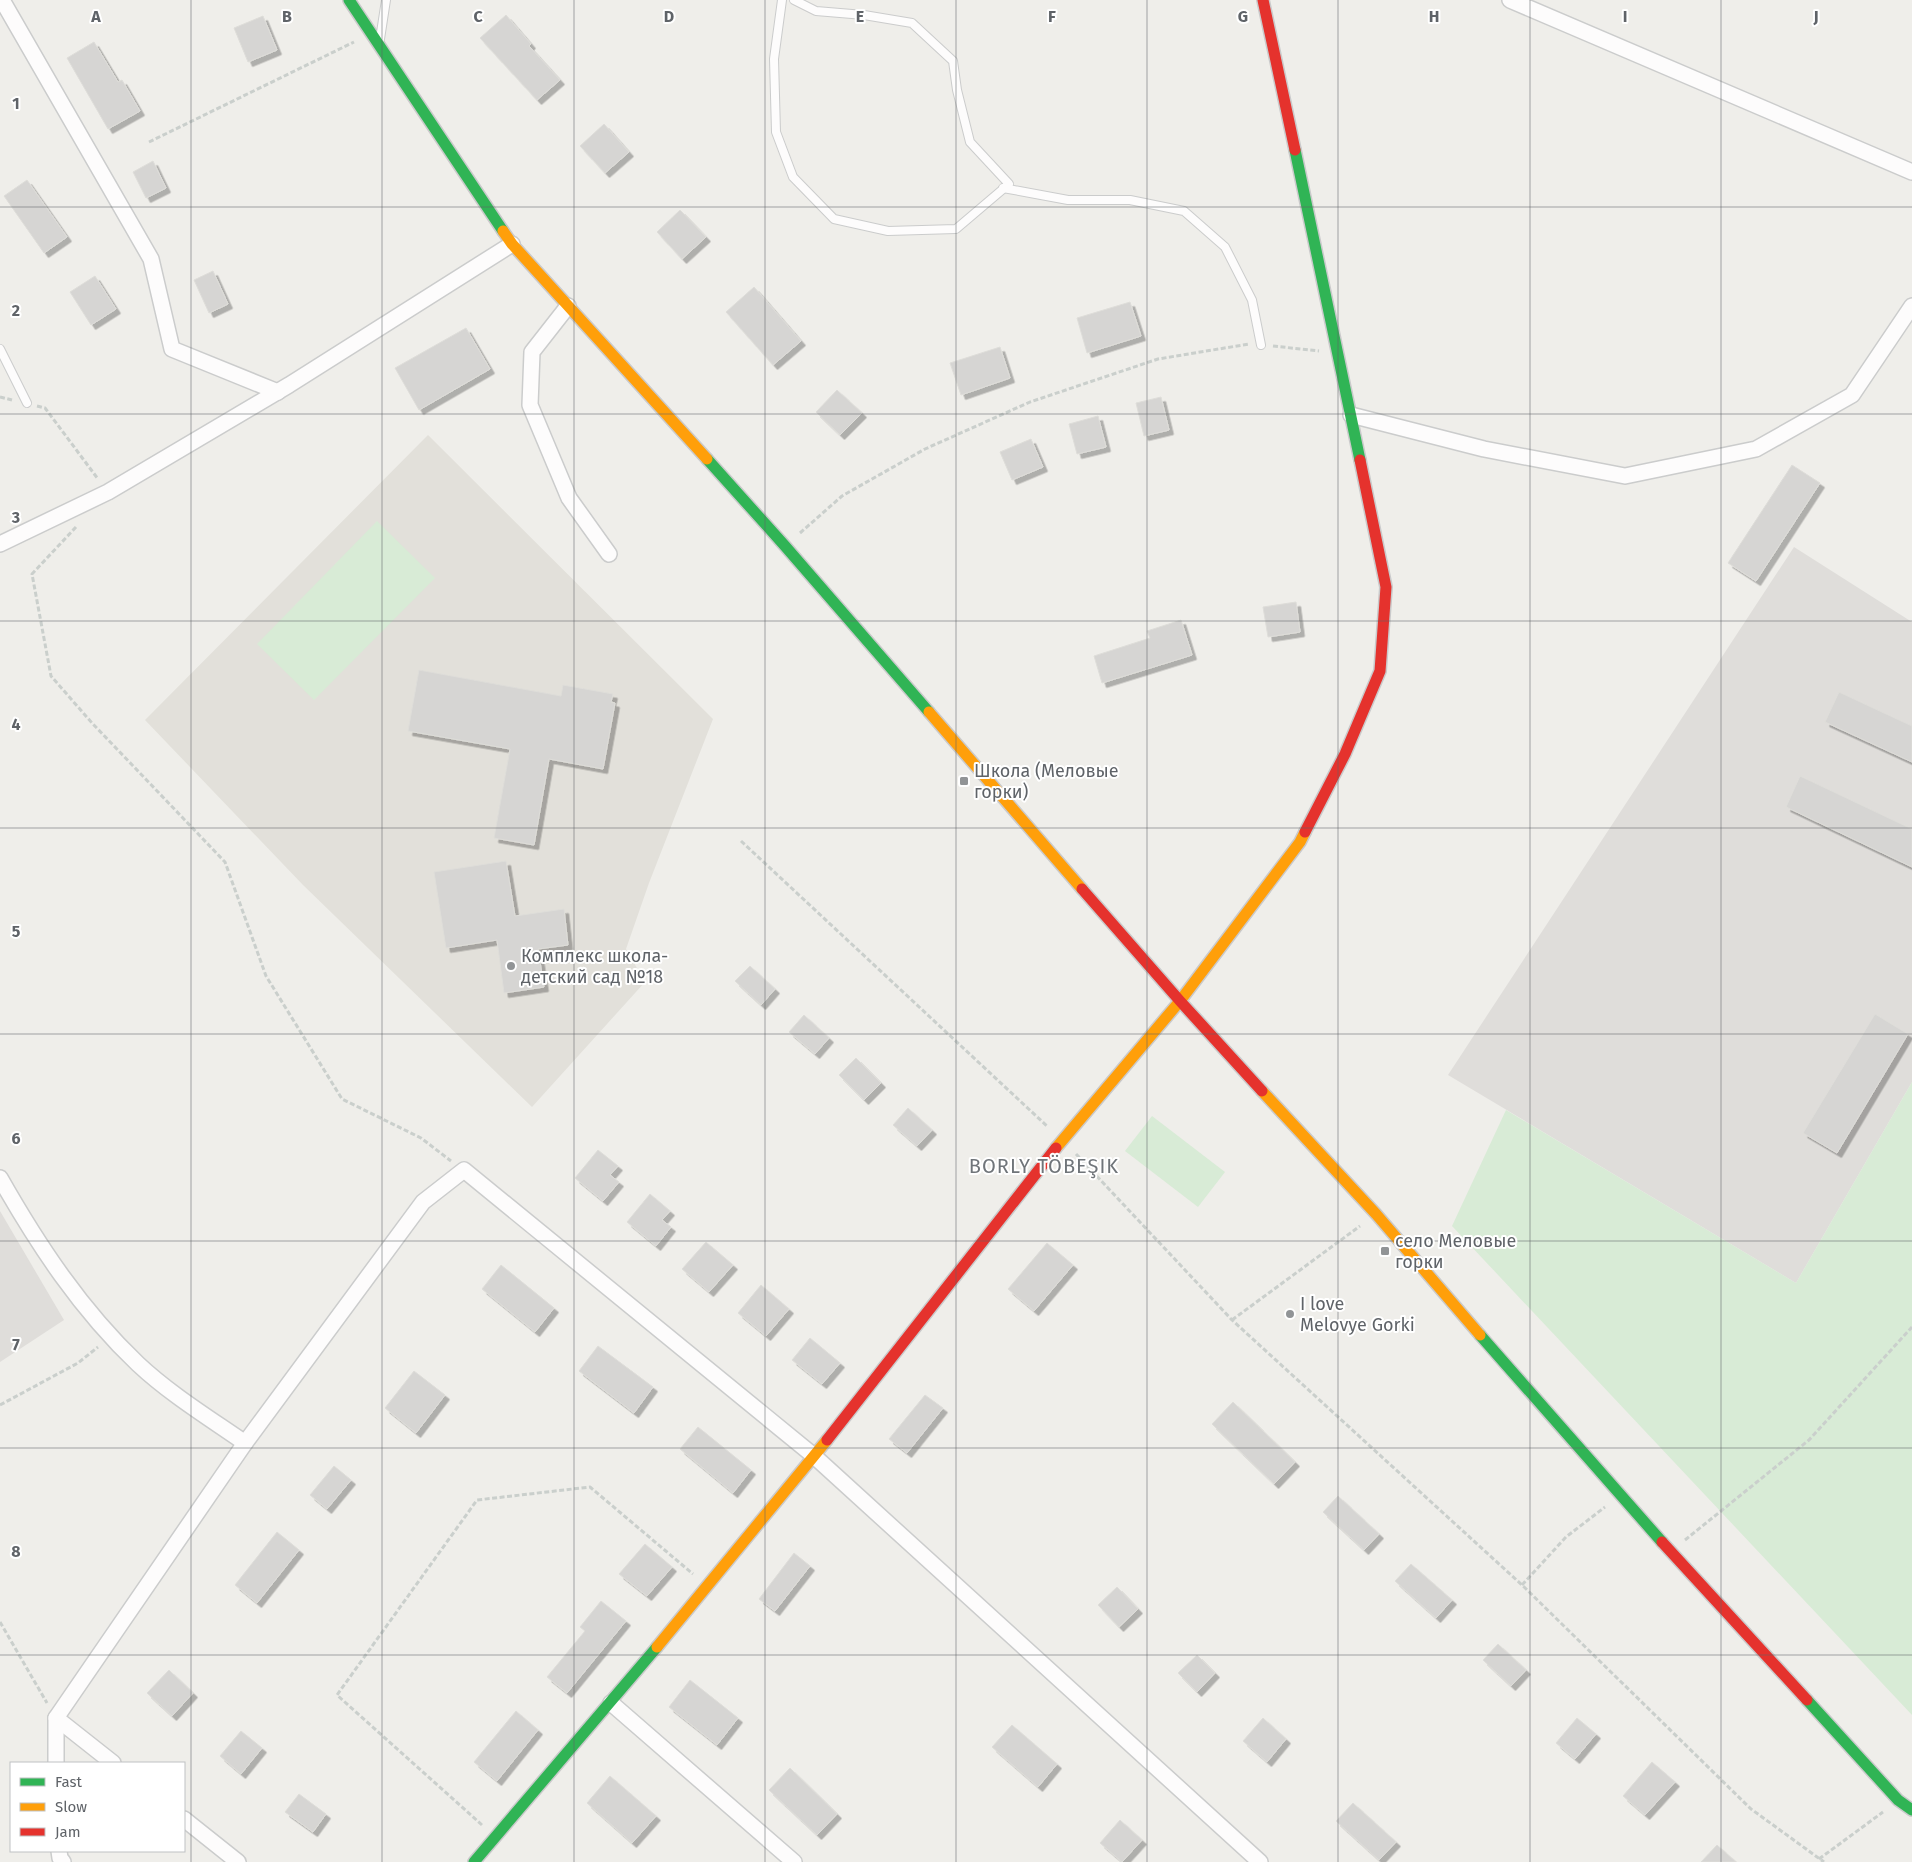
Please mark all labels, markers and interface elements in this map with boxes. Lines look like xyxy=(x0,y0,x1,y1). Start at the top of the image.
text: A xyxy=(90,7,101,26)
text: B xyxy=(282,7,292,26)
text: C xyxy=(473,7,483,26)
text: D xyxy=(664,7,674,26)
text: E xyxy=(856,7,864,26)
text: F xyxy=(1048,7,1056,26)
text: G xyxy=(1238,7,1248,26)
text: H xyxy=(1429,7,1439,26)
text: I xyxy=(1623,7,1627,26)
text: J xyxy=(1812,7,1819,26)
text: 1 xyxy=(12,94,20,113)
text: 2 xyxy=(12,301,20,320)
text: 3 xyxy=(11,508,20,527)
text: 4 xyxy=(11,715,21,734)
place label: Школа (Меловые горки) xyxy=(974,760,1119,803)
marker: Школа (Меловые горки) xyxy=(958,775,970,787)
text: 5 xyxy=(12,922,21,941)
place label: Комплекс школа- детский сад №18 xyxy=(521,945,668,988)
marker: Комплекс школа- детский сад №18 xyxy=(505,960,517,972)
text: 6 xyxy=(11,1129,21,1148)
district label: BORLY TÖBEŞIK xyxy=(969,1154,1119,1179)
place label: село Меловые горки xyxy=(1395,1230,1516,1273)
marker: село Меловые горки xyxy=(1379,1245,1391,1257)
place label: I love Melovye Gorki xyxy=(1300,1293,1415,1336)
marker: I love Melovye Gorki xyxy=(1284,1308,1296,1320)
text: 7 xyxy=(12,1335,20,1354)
text: 8 xyxy=(11,1542,21,1561)
legend xyxy=(10,1762,185,1852)
text: Fast xyxy=(55,1773,82,1791)
text: Slow xyxy=(55,1798,87,1816)
text: Jam xyxy=(55,1823,81,1841)

